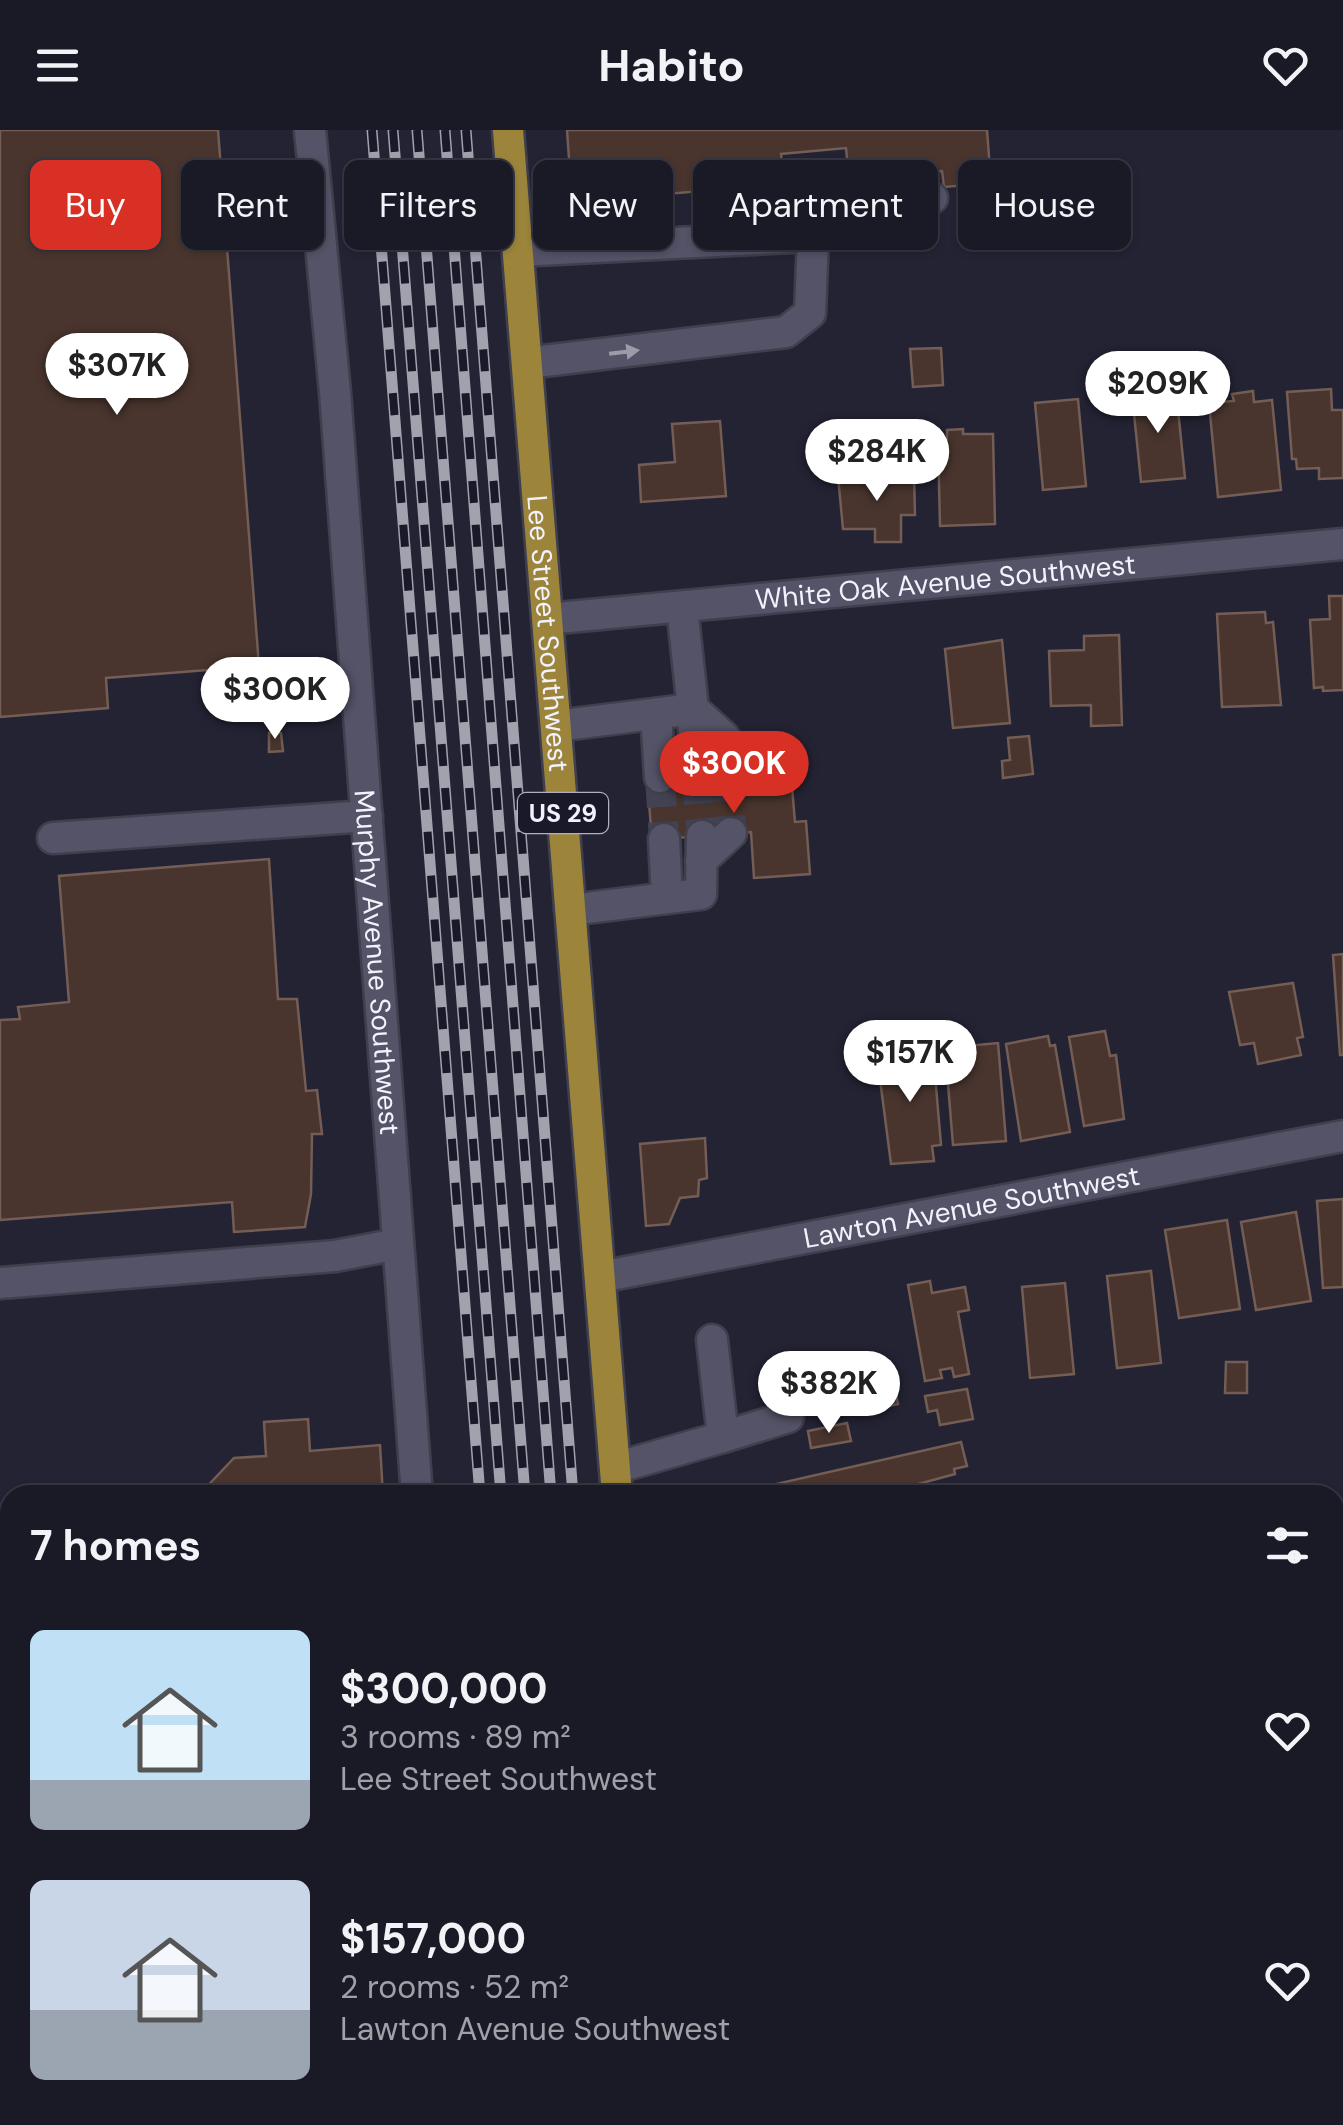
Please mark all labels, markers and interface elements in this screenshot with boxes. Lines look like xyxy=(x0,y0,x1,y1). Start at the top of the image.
text: Habito xyxy=(598,36,745,95)
icon: menu xyxy=(30,38,85,93)
icon: heart xyxy=(1258,38,1313,93)
chip: Buy xyxy=(30,160,161,250)
chip: Rent xyxy=(181,160,324,250)
chip: Filters xyxy=(344,160,513,250)
chip: New xyxy=(533,160,673,250)
chip: Apartment xyxy=(693,160,938,250)
chip: House xyxy=(958,160,1131,250)
pin: $307K xyxy=(47,333,187,418)
text: $307K xyxy=(67,344,167,386)
one-way arrow xyxy=(608,344,640,360)
pin: $209K xyxy=(1088,351,1228,436)
text: $209K xyxy=(1107,362,1209,404)
pin: $284K xyxy=(807,419,947,504)
text: $284K xyxy=(827,430,927,472)
street label: Lee Street Southwest xyxy=(519,494,578,773)
street label: White Oak Avenue Southwest xyxy=(753,545,1137,618)
pin: $300K xyxy=(205,657,345,742)
text: $300K xyxy=(223,668,327,710)
pin: $300K xyxy=(664,731,804,816)
text: $300K xyxy=(682,742,786,784)
street label: Murphy Avenue Southwest xyxy=(346,788,409,1136)
road number: US 29 xyxy=(518,793,608,833)
pin: $157K xyxy=(840,1020,980,1105)
text: $157K xyxy=(866,1031,954,1073)
street label: Lawton Avenue Southwest xyxy=(800,1157,1143,1257)
pin: $382K xyxy=(759,1351,899,1436)
text: $382K xyxy=(780,1362,878,1404)
text: 7 homes xyxy=(30,1518,201,1573)
icon: filters xyxy=(1260,1518,1315,1573)
text: $300,000 xyxy=(340,1661,548,1716)
icon: home xyxy=(110,1670,230,1790)
icon: heart xyxy=(1260,1703,1315,1758)
text: 3 rooms · 89 m² xyxy=(340,1716,571,1758)
text: Lee Street Southwest xyxy=(340,1758,657,1800)
text: $157,000 xyxy=(340,1911,526,1966)
icon: home xyxy=(110,1920,230,2040)
icon: heart xyxy=(1260,1953,1315,2008)
text: 2 rooms · 52 m² xyxy=(340,1966,569,2008)
text: Lawton Avenue Southwest xyxy=(340,2008,730,2050)

